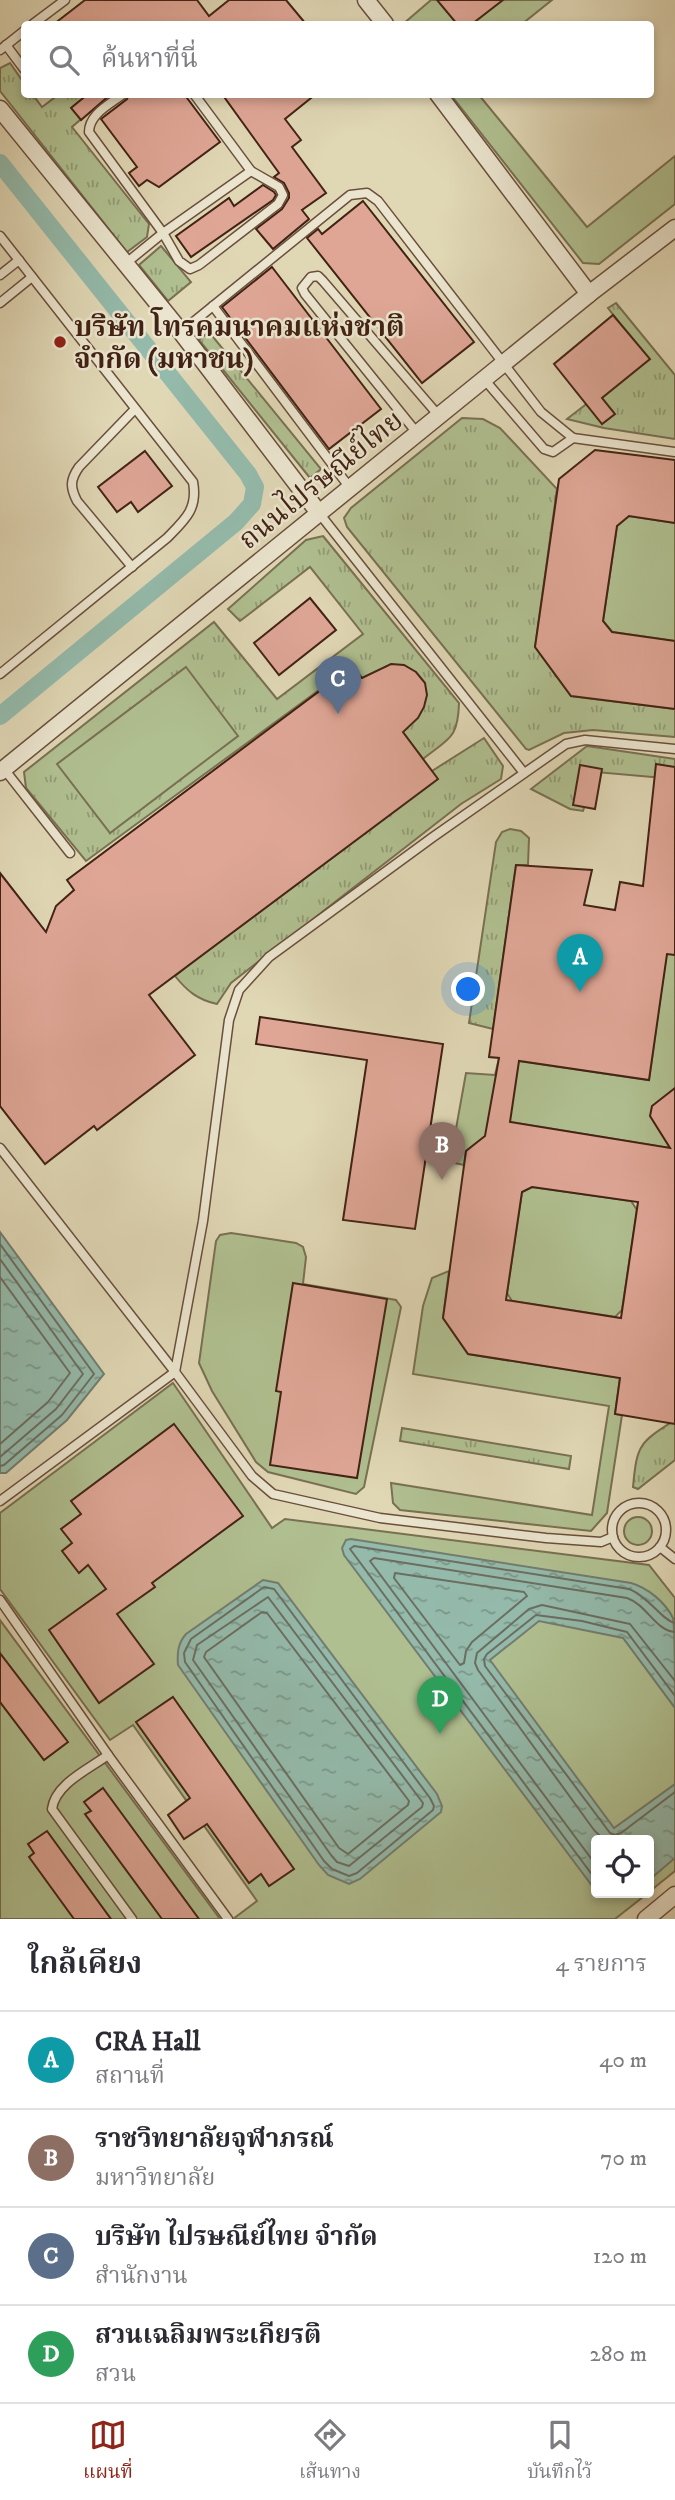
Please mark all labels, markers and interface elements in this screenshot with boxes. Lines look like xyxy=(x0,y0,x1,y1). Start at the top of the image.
search box xyxy=(21,21,654,98)
icon: search xyxy=(45,41,83,79)
text: ค้นหาที่นี่ xyxy=(101,43,198,76)
place label: บริษัท โทรคมนาคมแห่งชาติ จำกัด (มหาชน) xyxy=(74,307,405,377)
marker: บริษัท โทรคมนาคมแห่งชาติ จำกัด (มหาชน) xyxy=(52,334,68,350)
street label: ถนนไปรษณีย์ไทย xyxy=(230,401,410,557)
pin: C xyxy=(315,656,361,714)
pin: A xyxy=(557,934,603,992)
your location xyxy=(451,972,485,1006)
pin: B xyxy=(419,1122,465,1180)
pin: D xyxy=(417,1676,463,1734)
map controls xyxy=(591,1835,654,1898)
button: locate xyxy=(591,1835,654,1898)
text: ใกล้เคียง xyxy=(28,1946,142,1983)
text: 4 รายการ xyxy=(556,1950,647,1979)
text: CRA Hall xyxy=(95,2026,200,2059)
text: A xyxy=(44,2046,58,2075)
text: 40 m xyxy=(599,2046,647,2075)
text: สถานที่ xyxy=(95,2062,165,2091)
text: ราชวิทยาลัยจุฬาภรณ์ xyxy=(95,2123,334,2156)
text: B xyxy=(44,2144,58,2173)
text: 70 m xyxy=(600,2144,647,2173)
text: มหาวิทยาลัย xyxy=(95,2164,215,2193)
text: บริษัท ไปรษณีย์ไทย จำกัด xyxy=(95,2221,378,2254)
text: C xyxy=(43,2242,59,2271)
text: 120 m xyxy=(593,2242,647,2271)
text: สำนักงาน xyxy=(95,2262,188,2291)
text: สวนเฉลิมพระเกียรติ xyxy=(95,2319,321,2352)
text: D xyxy=(42,2340,60,2369)
text: 280 m xyxy=(590,2340,647,2369)
text: สวน xyxy=(95,2360,136,2389)
tab: แผนที่ xyxy=(83,2416,133,2488)
tab: เส้นทาง xyxy=(299,2416,361,2488)
tab: บันทึกไว้ xyxy=(527,2416,592,2488)

